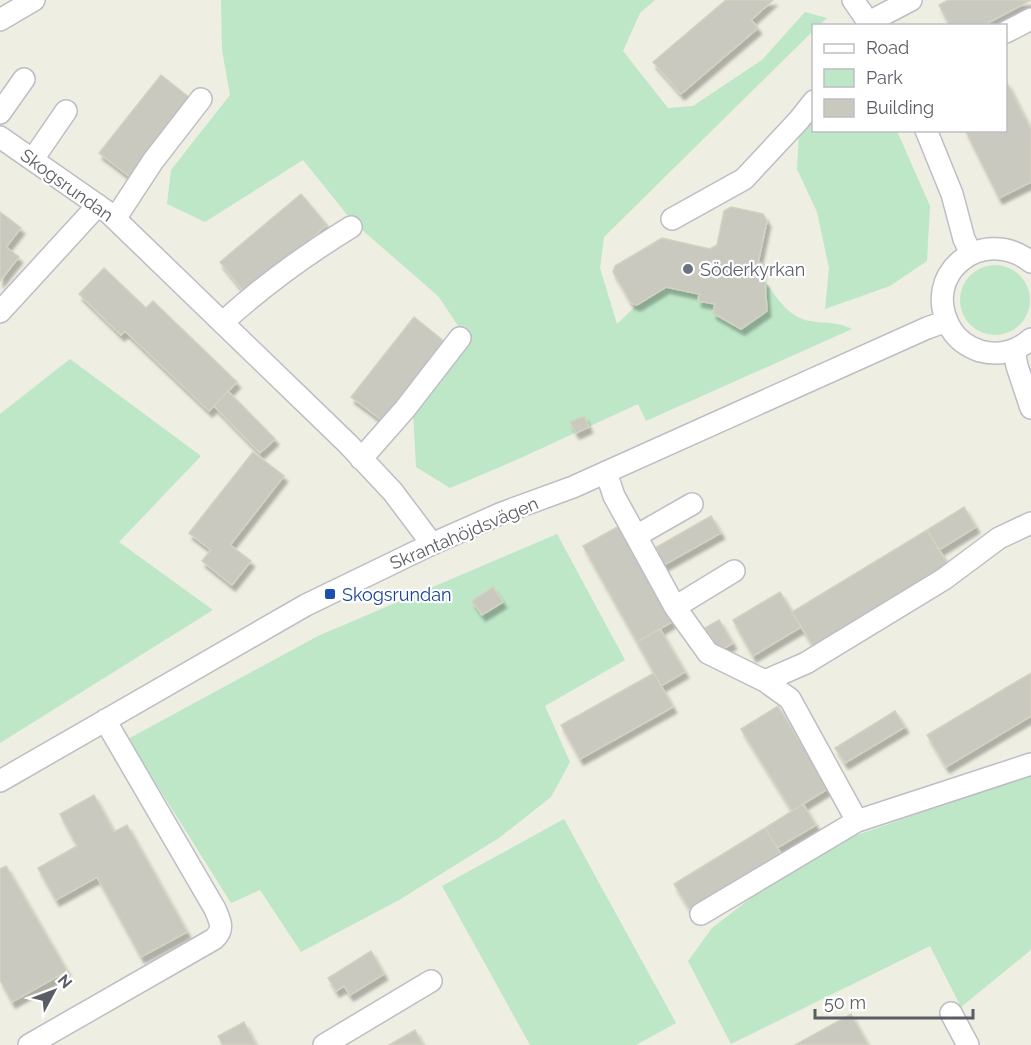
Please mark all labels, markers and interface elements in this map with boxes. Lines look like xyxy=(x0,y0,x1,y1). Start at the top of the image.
legend xyxy=(812,24,1007,132)
text: Road xyxy=(866,37,909,58)
text: Park xyxy=(866,67,903,88)
text: Building xyxy=(866,97,934,118)
street label: Skogsrundan xyxy=(17,144,117,226)
place label: Söderkyrkan xyxy=(700,259,805,280)
marker: Söderkyrkan xyxy=(681,262,695,276)
street label: Skrantahöjdsvägen xyxy=(387,492,541,574)
place label: Skogsrundan xyxy=(342,584,452,605)
marker: Skogsrundan xyxy=(323,587,337,601)
north arrow xyxy=(24,961,84,1021)
text: N xyxy=(54,971,76,992)
scale bar xyxy=(815,982,972,1020)
text: 50 m xyxy=(824,992,866,1013)

